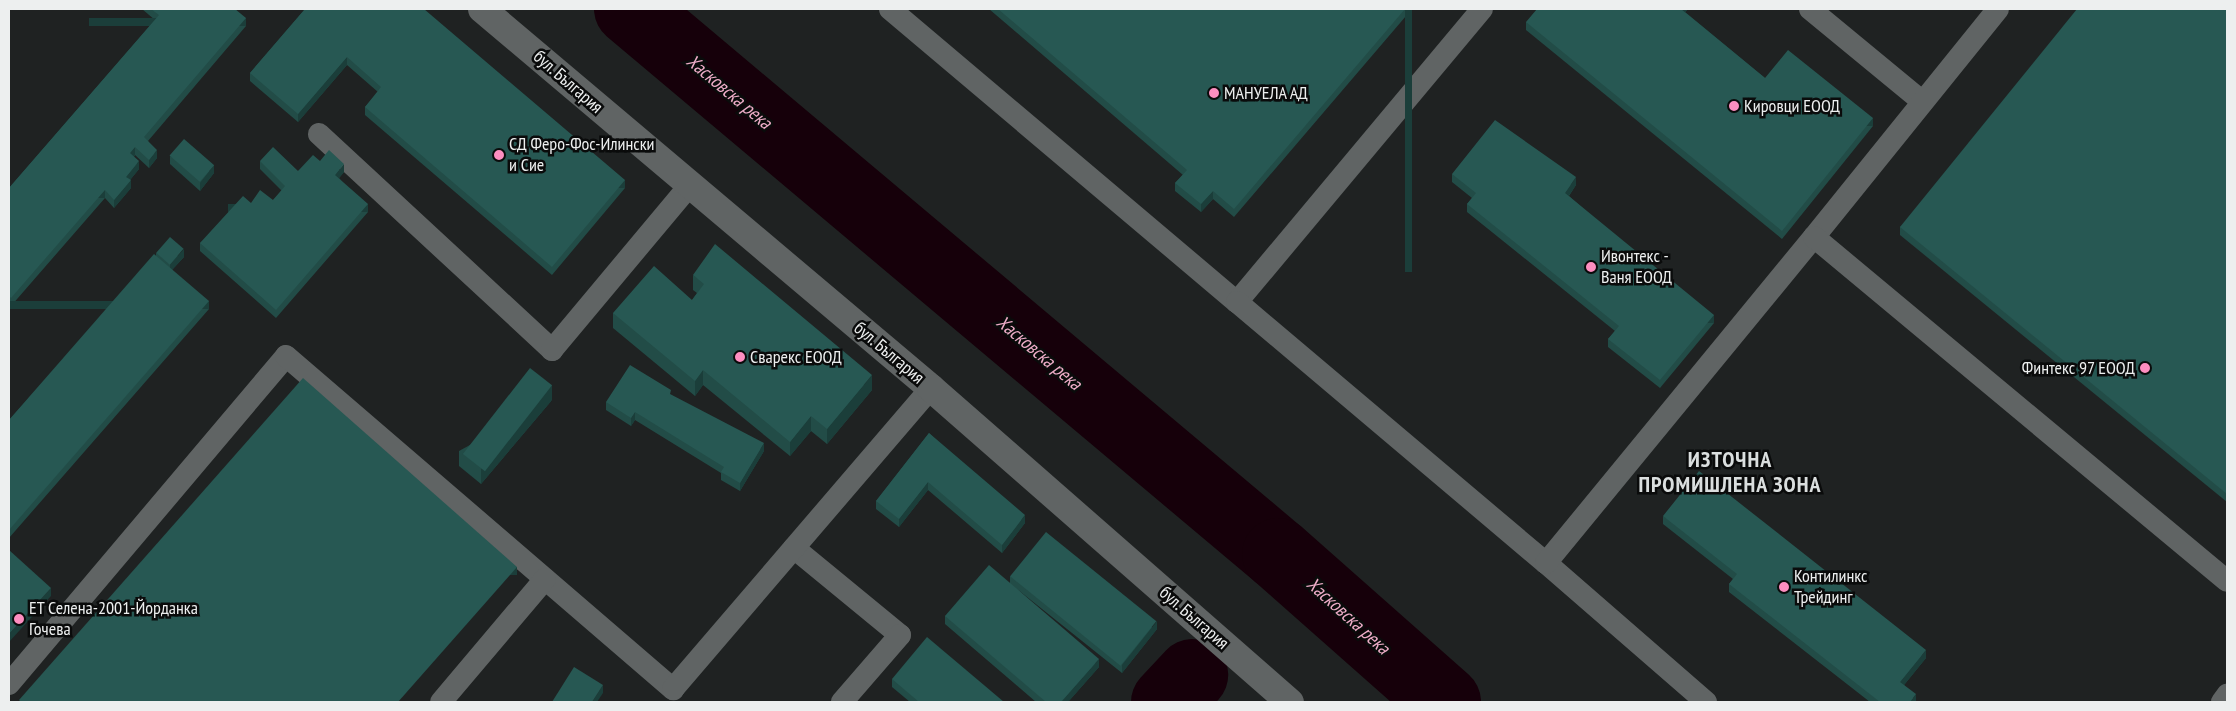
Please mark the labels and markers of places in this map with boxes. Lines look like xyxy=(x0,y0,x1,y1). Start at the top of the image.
place label: МАНУЕЛА АД xyxy=(1224,82,1309,104)
marker: МАНУЕЛА АД xyxy=(1208,87,1220,99)
place label: Кировци ЕООД xyxy=(1744,95,1840,117)
marker: Кировци ЕООД xyxy=(1728,100,1740,112)
place label: СД Феро-Фос-Илински и Сие xyxy=(509,134,654,176)
marker: СД Феро-Фос-Илински и Сие xyxy=(493,149,505,161)
place label: Ивонтекс - Ваня ЕООД xyxy=(1601,246,1672,288)
marker: Ивонтекс - Ваня ЕООД xyxy=(1585,261,1597,273)
place label: Сварекс ЕООД xyxy=(750,346,842,368)
marker: Сварекс ЕООД xyxy=(734,351,746,363)
place label: Финтекс 97 ЕООД xyxy=(2021,357,2135,379)
marker: Финтекс 97 ЕООД xyxy=(2139,362,2151,374)
place label: Контилинкс Трейдинг xyxy=(1794,566,1868,608)
marker: Контилинкс Трейдинг xyxy=(1778,581,1790,593)
place label: ЕТ Селена-2001-Йорданка Гочева xyxy=(29,598,199,640)
marker: ЕТ Селена-2001-Йорданка Гочева xyxy=(13,613,25,625)

